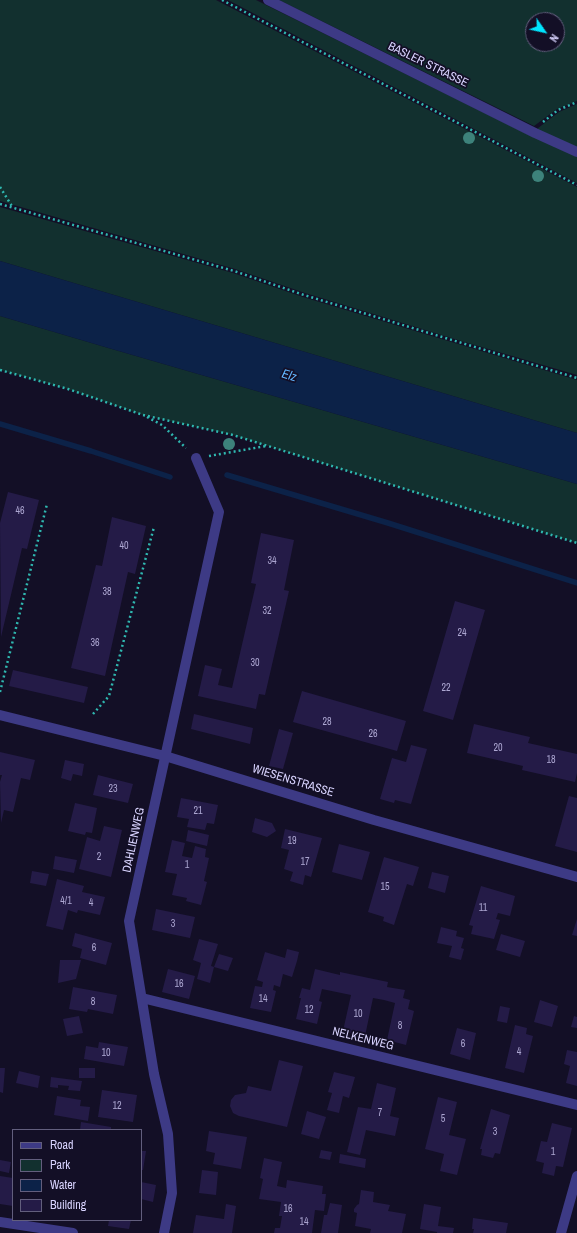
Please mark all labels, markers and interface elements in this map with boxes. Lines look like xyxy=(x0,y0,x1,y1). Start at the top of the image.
north arrow xyxy=(525,12,565,52)
text: N xyxy=(546,32,562,45)
street label: BASLER STRASSE xyxy=(386,39,470,91)
water label: Elz xyxy=(280,366,298,386)
house number: 46 xyxy=(15,505,25,517)
house number: 40 xyxy=(119,540,129,552)
house number: 34 xyxy=(267,555,277,567)
house number: 38 xyxy=(102,586,112,598)
house number: 32 xyxy=(262,605,272,617)
house number: 24 xyxy=(457,627,467,639)
house number: 36 xyxy=(90,637,100,649)
house number: 30 xyxy=(250,657,260,669)
house number: 22 xyxy=(441,682,451,694)
house number: 28 xyxy=(322,716,332,728)
house number: 26 xyxy=(368,728,378,740)
house number: 20 xyxy=(493,742,503,754)
house number: 18 xyxy=(546,754,556,766)
street label: WIESENSTRASSE xyxy=(250,762,336,800)
house number: 23 xyxy=(108,783,118,795)
house number: 21 xyxy=(193,805,203,817)
street label: DAHLIENWEG xyxy=(120,806,148,874)
house number: 19 xyxy=(287,835,297,847)
house number: 2 xyxy=(97,851,101,863)
house number: 17 xyxy=(300,856,310,868)
house number: 1 xyxy=(185,859,189,871)
house number: 15 xyxy=(380,881,390,893)
house number: 4/1 xyxy=(60,895,72,907)
house number: 4 xyxy=(89,897,93,909)
house number: 11 xyxy=(479,902,487,914)
house number: 3 xyxy=(171,918,175,930)
house number: 6 xyxy=(92,942,96,954)
house number: 16 xyxy=(174,978,184,990)
house number: 14 xyxy=(258,993,268,1005)
house number: 8 xyxy=(91,996,95,1008)
house number: 12 xyxy=(304,1004,314,1016)
house number: 10 xyxy=(353,1008,363,1020)
house number: 8 xyxy=(398,1020,402,1032)
street label: NELKENWEG xyxy=(331,1024,395,1054)
house number: 6 xyxy=(461,1038,465,1050)
house number: 4 xyxy=(517,1046,521,1058)
house number: 10 xyxy=(101,1047,111,1059)
house number: 12 xyxy=(112,1100,122,1112)
house number: 7 xyxy=(378,1107,382,1119)
house number: 5 xyxy=(441,1113,445,1125)
house number: 3 xyxy=(493,1126,497,1138)
legend xyxy=(12,1129,142,1221)
text: Road xyxy=(50,1137,74,1153)
house number: 1 xyxy=(551,1146,555,1158)
text: Park xyxy=(50,1157,70,1173)
text: Water xyxy=(50,1177,76,1193)
text: Building xyxy=(50,1197,86,1213)
house number: 16 xyxy=(283,1203,293,1215)
house number: 14 xyxy=(299,1216,309,1228)

